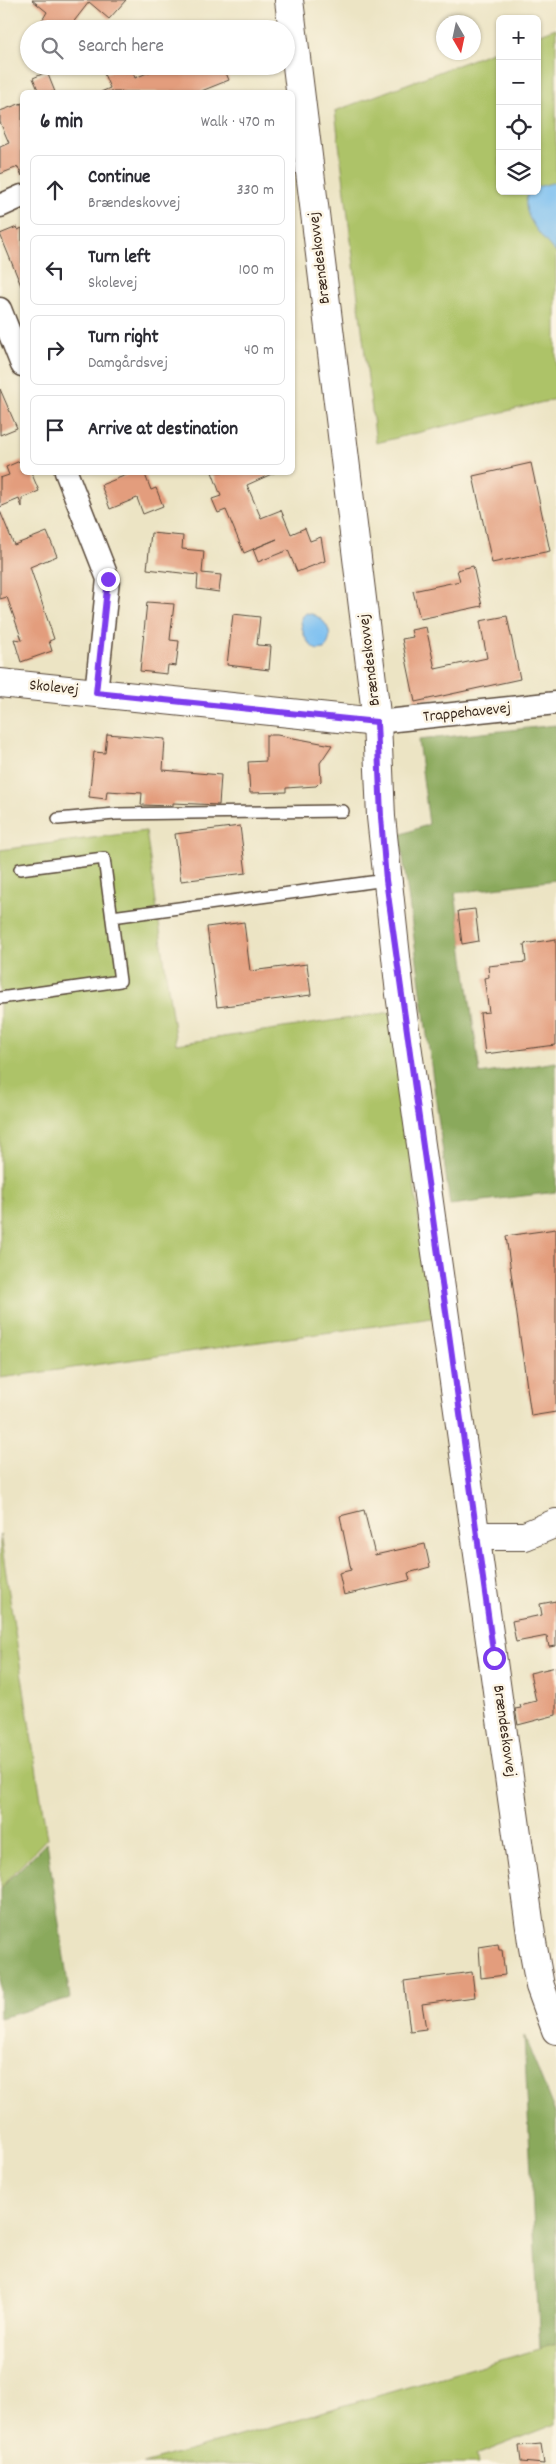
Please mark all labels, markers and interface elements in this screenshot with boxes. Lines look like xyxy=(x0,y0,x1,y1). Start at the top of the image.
north arrow xyxy=(436,15,481,60)
map controls xyxy=(496,15,541,195)
button: + xyxy=(496,15,541,60)
search box xyxy=(20,20,295,75)
icon: search xyxy=(38,34,66,62)
text: Search here xyxy=(78,34,164,61)
button: − xyxy=(496,60,541,105)
button: locate xyxy=(496,105,541,150)
text: 6 min xyxy=(40,108,83,138)
text: Walk · 470 m xyxy=(201,111,275,134)
button: layers xyxy=(496,150,541,195)
text: Continue xyxy=(88,165,150,192)
icon: ahead xyxy=(41,176,69,204)
text: 330 m xyxy=(236,179,274,202)
text: Brændeskovvej xyxy=(88,192,181,215)
street label: Brændeskovvej xyxy=(303,211,337,305)
text: Turn left xyxy=(88,245,151,272)
icon: left xyxy=(41,256,69,284)
text: 100 m xyxy=(238,259,274,282)
text: Skolevej xyxy=(88,272,138,295)
text: Turn right xyxy=(88,325,159,352)
icon: right xyxy=(41,336,69,364)
text: 40 m xyxy=(244,339,274,362)
text: Damgårdsvej xyxy=(88,352,168,375)
icon: arrive xyxy=(41,416,69,444)
text: Arrive at destination xyxy=(88,417,238,444)
route end xyxy=(97,568,120,591)
street label: Brændeskovvej xyxy=(353,613,387,707)
street label: Skolevej xyxy=(28,674,80,702)
street label: Trappehavevej xyxy=(422,697,512,729)
route start xyxy=(483,1647,506,1670)
street label: Brændeskovvej xyxy=(486,1684,522,1778)

